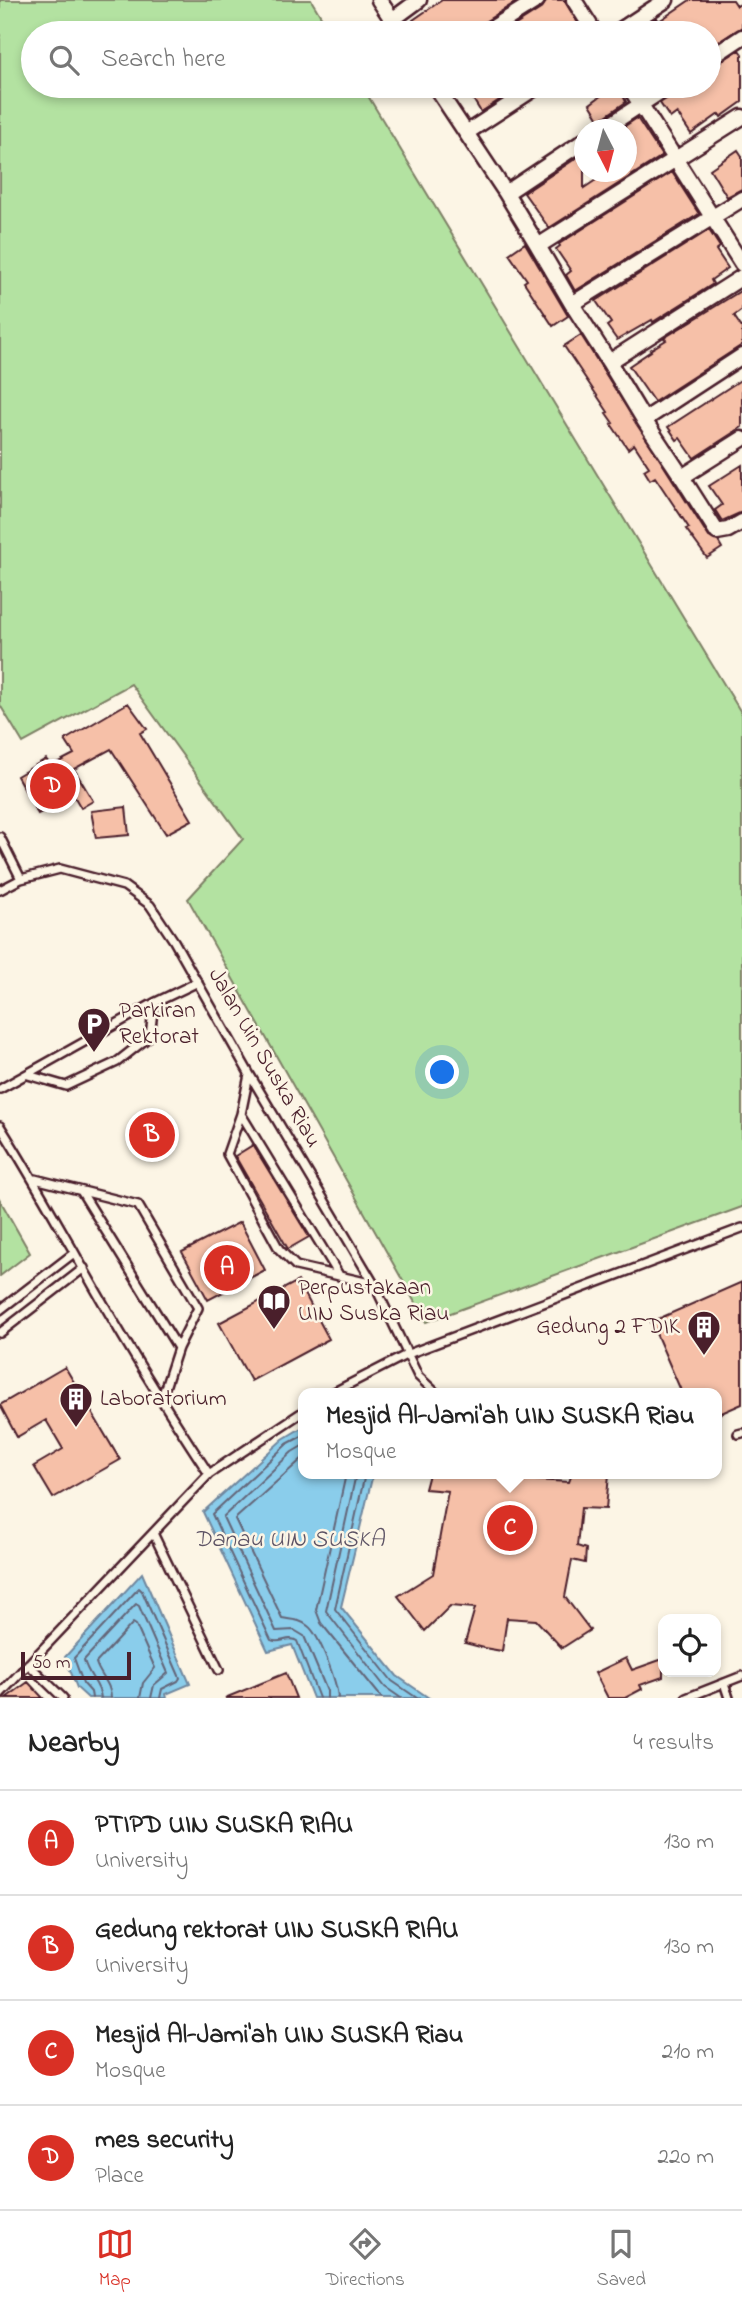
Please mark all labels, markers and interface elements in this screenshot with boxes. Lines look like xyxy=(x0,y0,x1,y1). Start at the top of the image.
search box xyxy=(21,21,721,98)
icon: search xyxy=(45,41,83,79)
text: Search here xyxy=(101,41,226,79)
north arrow xyxy=(574,119,637,182)
pin: D xyxy=(30,760,76,812)
street label: Jalan Uin Suska Riau xyxy=(199,962,329,1154)
place label: Parkiran Rektorat xyxy=(119,995,199,1054)
parking icon: Parkiran Rektorat xyxy=(75,1005,113,1054)
your location xyxy=(425,1055,459,1089)
pin: B xyxy=(129,1109,175,1161)
pin: A xyxy=(204,1242,250,1294)
place label: Perpustakaan UIN Suska Riau xyxy=(298,1272,449,1331)
library icon: Perpustakaan UIN Suska Riau xyxy=(255,1282,293,1331)
building icon: Gedung 2 FDIK xyxy=(685,1308,723,1357)
place label: Gedung 2 FDIK xyxy=(536,1311,681,1345)
building icon: Laboratorium xyxy=(57,1380,95,1429)
place label: Laboratorium xyxy=(100,1383,226,1416)
popup xyxy=(298,1388,722,1479)
text: Mesjid Al-Jami'ah UIN SUSKA Riau xyxy=(326,1398,694,1436)
text: Mosque xyxy=(326,1436,396,1469)
pin: C xyxy=(487,1502,533,1554)
water label: Danau UIN SUSKA xyxy=(194,1523,385,1558)
map controls xyxy=(658,1614,721,1677)
button: locate xyxy=(658,1614,721,1677)
scale bar xyxy=(21,1649,131,1681)
text: 50 m xyxy=(32,1650,71,1677)
text: Nearby xyxy=(28,1722,120,1766)
text: 4 results xyxy=(633,1727,714,1760)
text: PTIPD UIN SUSKA RIAU xyxy=(95,1807,353,1845)
text: A xyxy=(44,1826,58,1859)
text: 130 m xyxy=(664,1826,714,1859)
text: University xyxy=(95,1845,188,1878)
text: Gedung rektorat UIN SUSKA RIAU xyxy=(95,1912,459,1950)
text: B xyxy=(43,1931,59,1964)
text: 130 m xyxy=(664,1931,714,1964)
text: University xyxy=(95,1950,188,1983)
text: Mesjid Al-Jami'ah UIN SUSKA Riau xyxy=(95,2017,463,2055)
text: C xyxy=(45,2036,57,2069)
text: 210 m xyxy=(662,2036,714,2069)
text: Mosque xyxy=(95,2055,166,2088)
text: mes security xyxy=(95,2122,234,2160)
text: D xyxy=(43,2141,59,2174)
text: 220 m xyxy=(658,2141,714,2174)
text: Place xyxy=(95,2160,144,2193)
tab: Map xyxy=(96,2225,134,2294)
tab: Directions xyxy=(326,2225,405,2294)
tab: Saved xyxy=(597,2225,646,2294)

